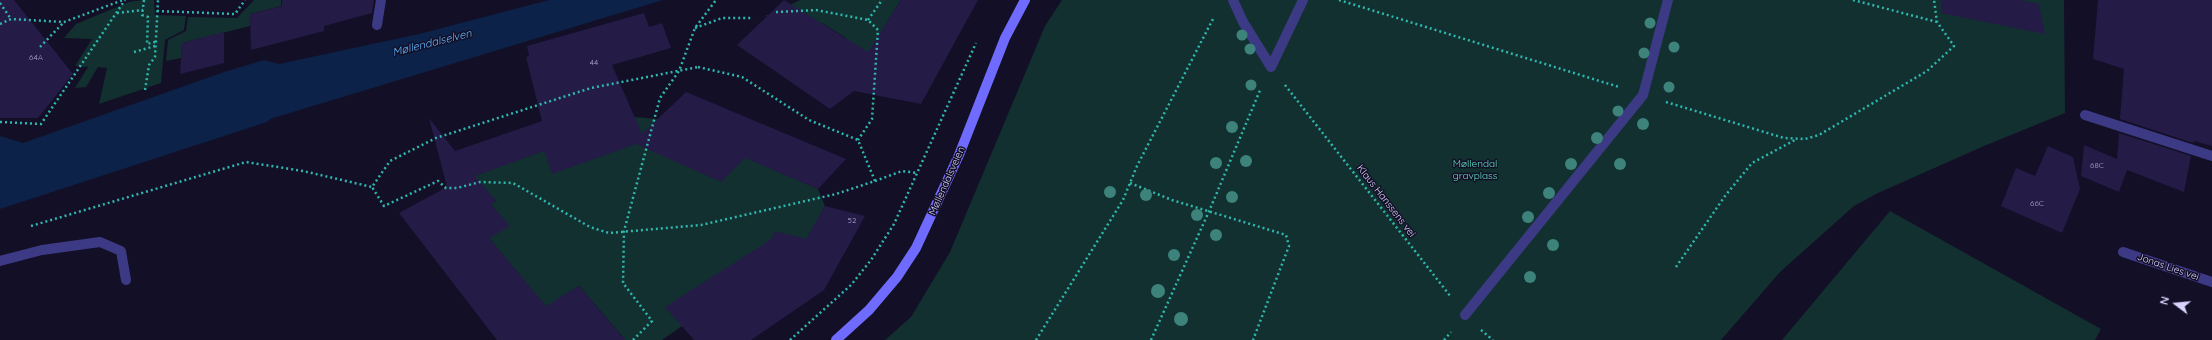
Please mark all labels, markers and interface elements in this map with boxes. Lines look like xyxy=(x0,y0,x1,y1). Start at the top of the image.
water label: Møllendalselven xyxy=(391,27,473,59)
house number: 64A xyxy=(29,53,43,63)
house number: 44 xyxy=(590,58,598,68)
street label: Møllendalsveien xyxy=(927,145,967,217)
park label: Møllendal gravplass xyxy=(1453,158,1497,182)
house number: 68C xyxy=(2090,161,2104,171)
street label: Klaus Hanssens vei xyxy=(1354,162,1418,240)
house number: 66C xyxy=(2030,199,2044,209)
house number: 52 xyxy=(848,216,856,226)
street label: Jonas Lies vei xyxy=(2136,251,2200,283)
north arrow xyxy=(2156,284,2196,324)
text: N xyxy=(2157,295,2172,307)

